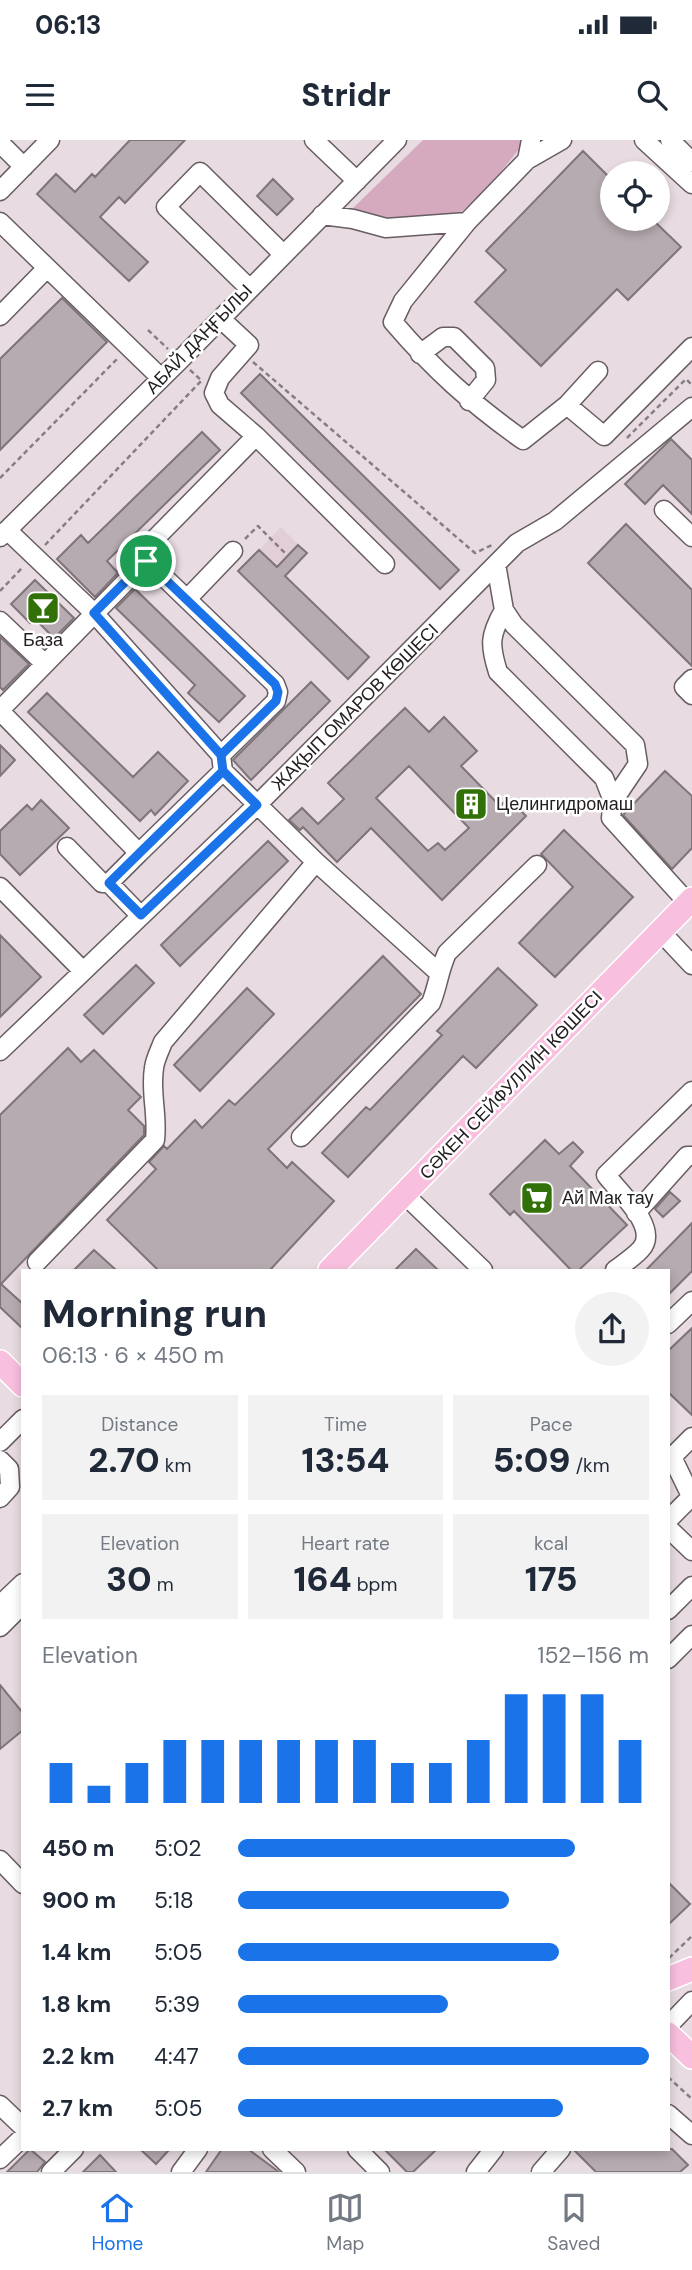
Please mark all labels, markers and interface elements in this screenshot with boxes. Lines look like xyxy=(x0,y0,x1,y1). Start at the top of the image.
text: 06:13 xyxy=(35,8,102,42)
text: Stridr xyxy=(301,74,391,116)
icon: menu xyxy=(21,76,59,114)
icon: search xyxy=(633,76,671,114)
map controls xyxy=(600,161,670,231)
button: locate xyxy=(600,161,670,231)
street label: АБАЙ ДАҢҒЫЛЫ xyxy=(140,279,258,399)
pin xyxy=(116,531,176,591)
icon: arrive xyxy=(127,542,165,580)
bar icon: База xyxy=(24,589,62,627)
street label: ЖАҚЫП ОМАРОВ КӨШЕСІ xyxy=(266,618,444,796)
place label: База xyxy=(23,628,64,652)
building icon: Целингидромаш xyxy=(452,785,490,823)
place label: Целингидромаш xyxy=(496,792,633,816)
street label: СӘКЕН СЕЙФУЛЛИН КӨШЕСІ xyxy=(414,985,608,1185)
supermarket icon: Ай Мак тау xyxy=(518,1179,556,1217)
place label: Ай Мак тау xyxy=(562,1186,654,1210)
text: Morning run xyxy=(42,1289,267,1339)
button: share xyxy=(575,1292,649,1366)
text: 06:13 · 6 × 450 m xyxy=(42,1340,224,1370)
text: Distance xyxy=(101,1412,178,1437)
text: Time xyxy=(324,1412,367,1437)
text: Pace xyxy=(530,1412,572,1437)
text: 2.70 xyxy=(88,1437,160,1483)
text: 13:54 xyxy=(302,1437,389,1483)
text: 5:09 xyxy=(493,1437,571,1483)
text: km xyxy=(160,1453,191,1478)
text: /km xyxy=(571,1453,610,1478)
text: Elevation xyxy=(100,1531,179,1556)
text: Heart rate xyxy=(301,1531,390,1556)
text: kcal xyxy=(534,1531,568,1556)
text: 30 xyxy=(106,1556,152,1602)
text: 164 xyxy=(294,1556,352,1602)
text: 175 xyxy=(525,1556,578,1602)
text: m xyxy=(152,1572,174,1597)
text: bpm xyxy=(352,1572,397,1597)
text: Elevation xyxy=(42,1640,138,1670)
text: 152–156 m xyxy=(537,1640,649,1670)
text: 450 m xyxy=(42,1833,115,1863)
text: 5:02 xyxy=(154,1833,201,1863)
text: 900 m xyxy=(42,1885,116,1915)
text: 5:18 xyxy=(154,1885,194,1915)
text: 1.4 km xyxy=(42,1937,111,1967)
text: 5:05 xyxy=(154,1937,202,1967)
text: 1.8 km xyxy=(42,1989,111,2019)
text: 5:39 xyxy=(154,1989,200,2019)
text: 2.2 km xyxy=(42,2041,115,2071)
text: 4:47 xyxy=(154,2041,199,2071)
text: 2.7 km xyxy=(42,2093,113,2123)
text: 5:05 xyxy=(154,2093,202,2123)
tab: Home xyxy=(91,2189,143,2256)
tab: Map xyxy=(326,2189,364,2256)
tab: Saved xyxy=(547,2189,601,2256)

